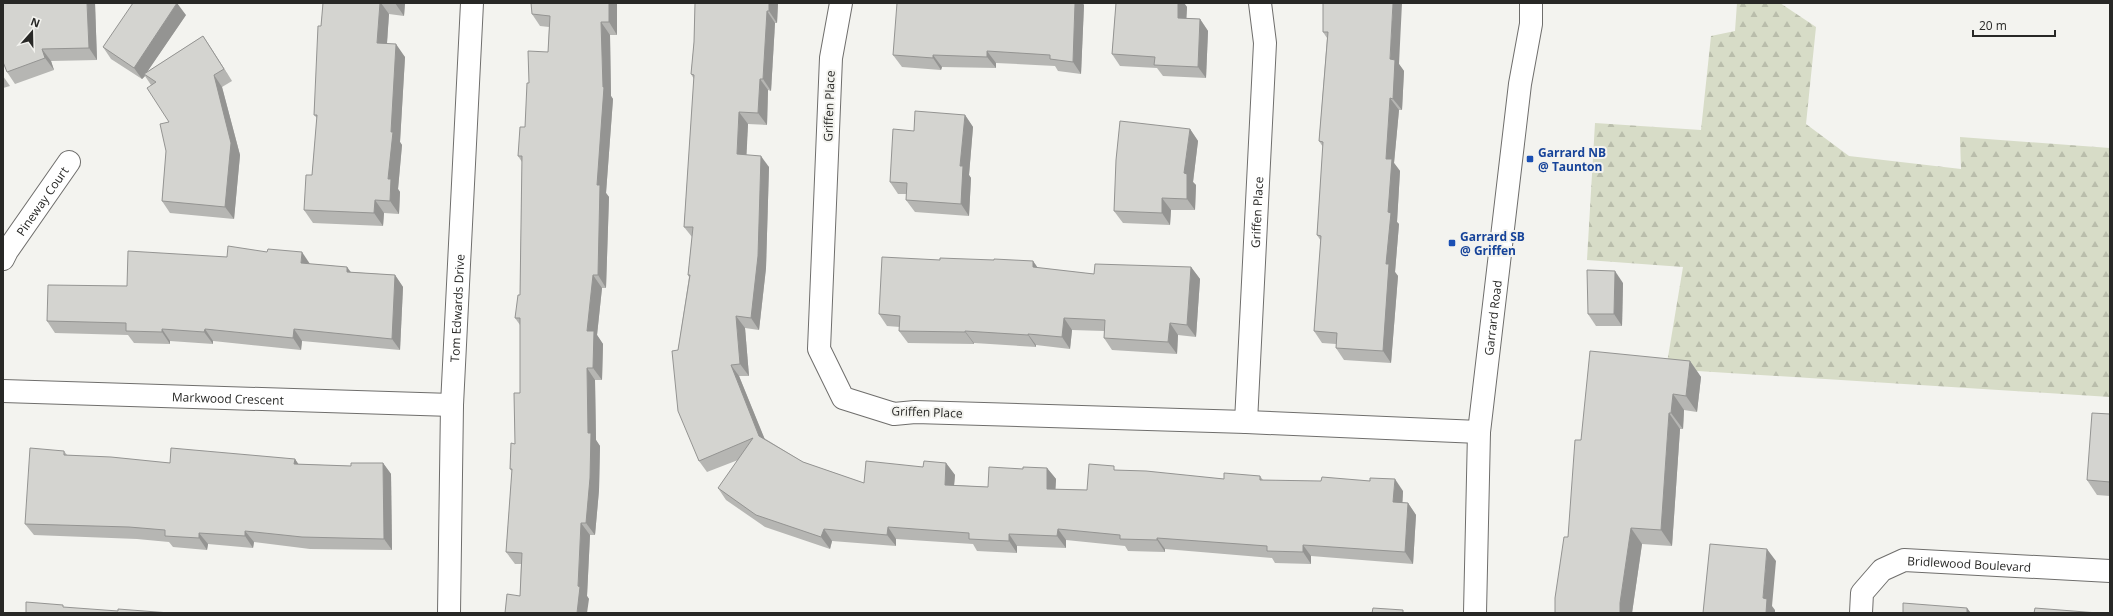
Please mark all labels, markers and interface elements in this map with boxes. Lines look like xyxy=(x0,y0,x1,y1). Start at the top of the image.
north arrow xyxy=(12,12,52,52)
scale bar xyxy=(1973,12,2055,38)
text: N xyxy=(29,14,42,31)
text: 20 m xyxy=(1979,17,2007,34)
street label: Griffen Place xyxy=(819,70,839,142)
place label: Garrard NB @ Taunton xyxy=(1538,144,1606,175)
marker: Garrard NB @ Taunton xyxy=(1525,154,1535,164)
street label: Pineway Court xyxy=(12,163,72,239)
street label: Griffen Place xyxy=(1246,176,1267,248)
place label: Garrard SB @ Griffen xyxy=(1460,228,1525,259)
marker: Garrard SB @ Griffen xyxy=(1447,238,1457,248)
street label: Tom Edwards Drive xyxy=(446,253,468,363)
street label: Garrard Road xyxy=(1480,279,1505,357)
street label: Markwood Crescent xyxy=(172,388,284,408)
street label: Griffen Place xyxy=(891,402,963,422)
street label: Bridlewood Boulevard xyxy=(1907,552,2032,575)

